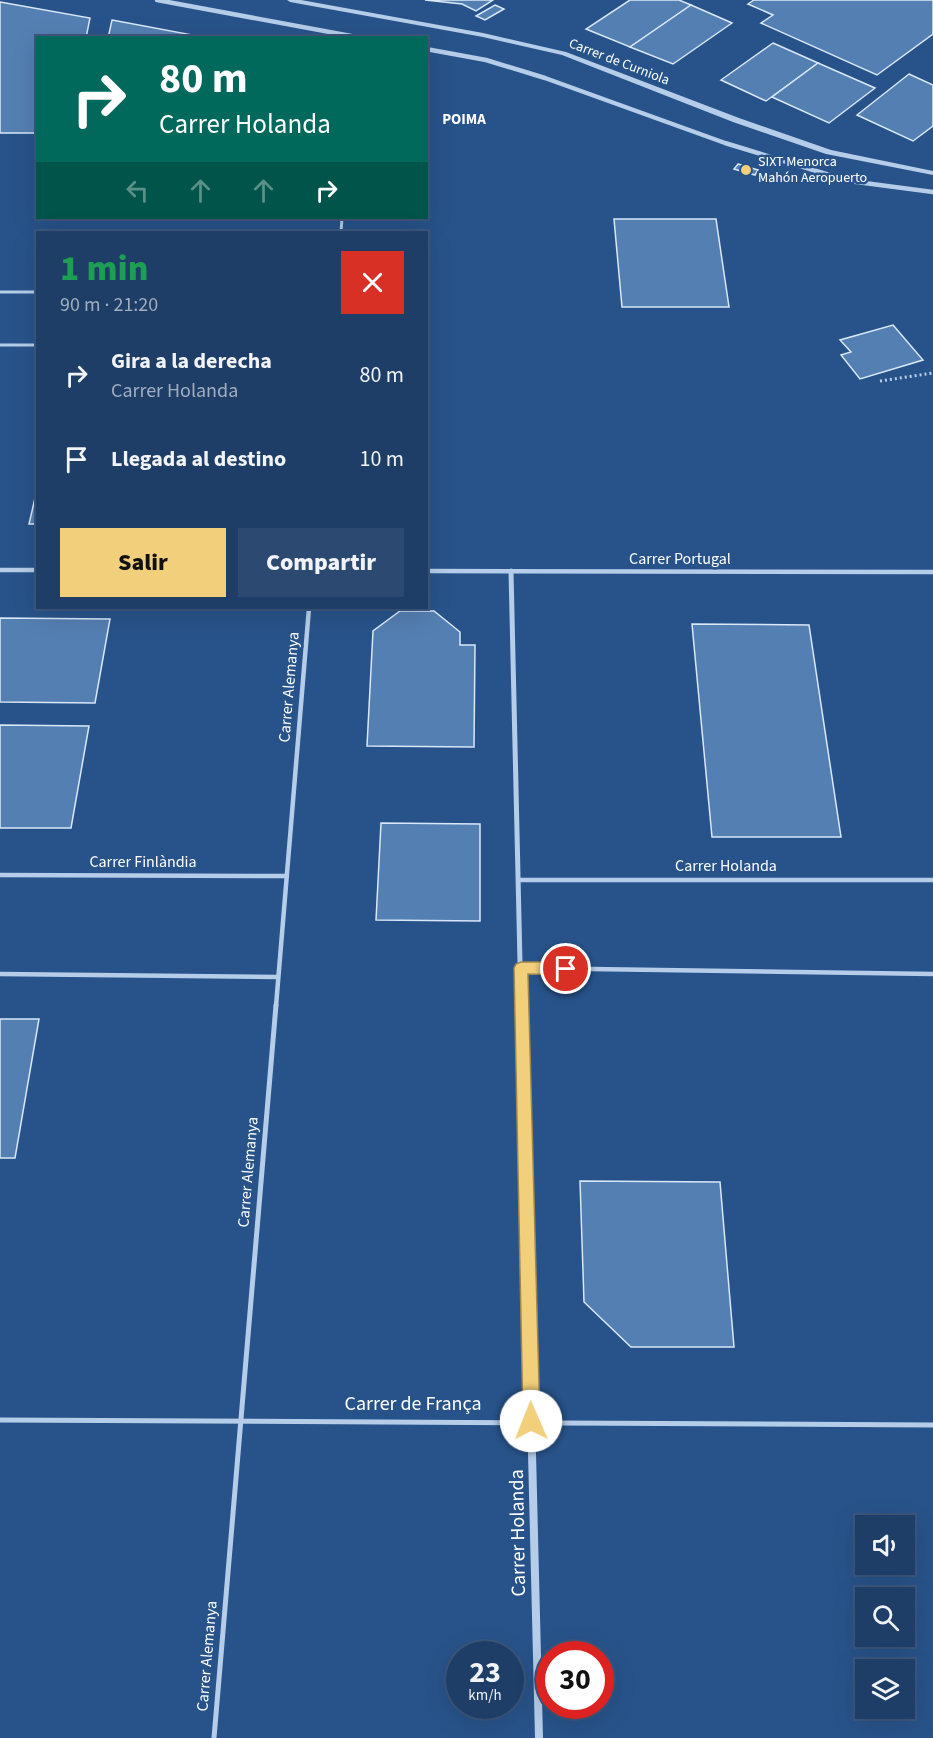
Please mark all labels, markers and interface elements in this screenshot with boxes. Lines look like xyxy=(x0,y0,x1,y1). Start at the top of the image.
street label: Carrer de Curniola xyxy=(566,34,672,90)
text: 80 m xyxy=(159,49,248,109)
icon: right xyxy=(60,60,138,138)
text: Carrer Holanda xyxy=(159,105,331,144)
district label: POIMA xyxy=(442,109,486,130)
place label: SIXT Menorca Mahón Aeropuerto xyxy=(758,152,867,188)
marker: SIXT Menorca Mahón Aeropuerto xyxy=(739,163,753,177)
icon: left xyxy=(121,174,154,207)
icon: ahead xyxy=(184,174,217,207)
icon: ahead xyxy=(247,174,280,207)
icon: right xyxy=(310,174,343,207)
text: 1 min xyxy=(60,243,148,294)
button: close xyxy=(341,251,404,314)
text: 90 m · 21:20 xyxy=(60,291,158,319)
text: Gira a la derecha xyxy=(111,345,272,377)
icon: right xyxy=(60,359,93,392)
text: 80 m xyxy=(359,359,404,391)
text: Carrer Holanda xyxy=(111,377,238,405)
icon: arrive xyxy=(60,443,93,476)
text: Llegada al destino xyxy=(111,443,286,475)
text: 10 m xyxy=(359,443,404,475)
button: Salir xyxy=(60,528,226,597)
button: Compartir xyxy=(238,528,404,597)
street label: Carrer Portugal xyxy=(629,548,731,570)
street label: Carrer Alemanya xyxy=(273,631,305,743)
street label: Carrer Finlàndia xyxy=(89,851,197,873)
street label: Carrer Holanda xyxy=(675,855,777,877)
pin xyxy=(540,943,591,994)
icon: arrive xyxy=(549,952,582,985)
street label: Carrer Alemanya xyxy=(232,1116,264,1228)
position arrow xyxy=(499,1389,563,1453)
street label: Carrer de França xyxy=(344,1390,482,1418)
street label: Carrer Holanda xyxy=(503,1469,533,1597)
map controls xyxy=(855,1515,915,1719)
button: sound xyxy=(855,1515,915,1575)
button: search xyxy=(855,1587,915,1647)
street label: Carrer Alemanya xyxy=(191,1600,223,1712)
speed limit sign: 30 xyxy=(536,1641,614,1719)
text: 23 xyxy=(469,1651,501,1694)
button: layers xyxy=(855,1659,915,1719)
text: km/h xyxy=(468,1685,502,1706)

